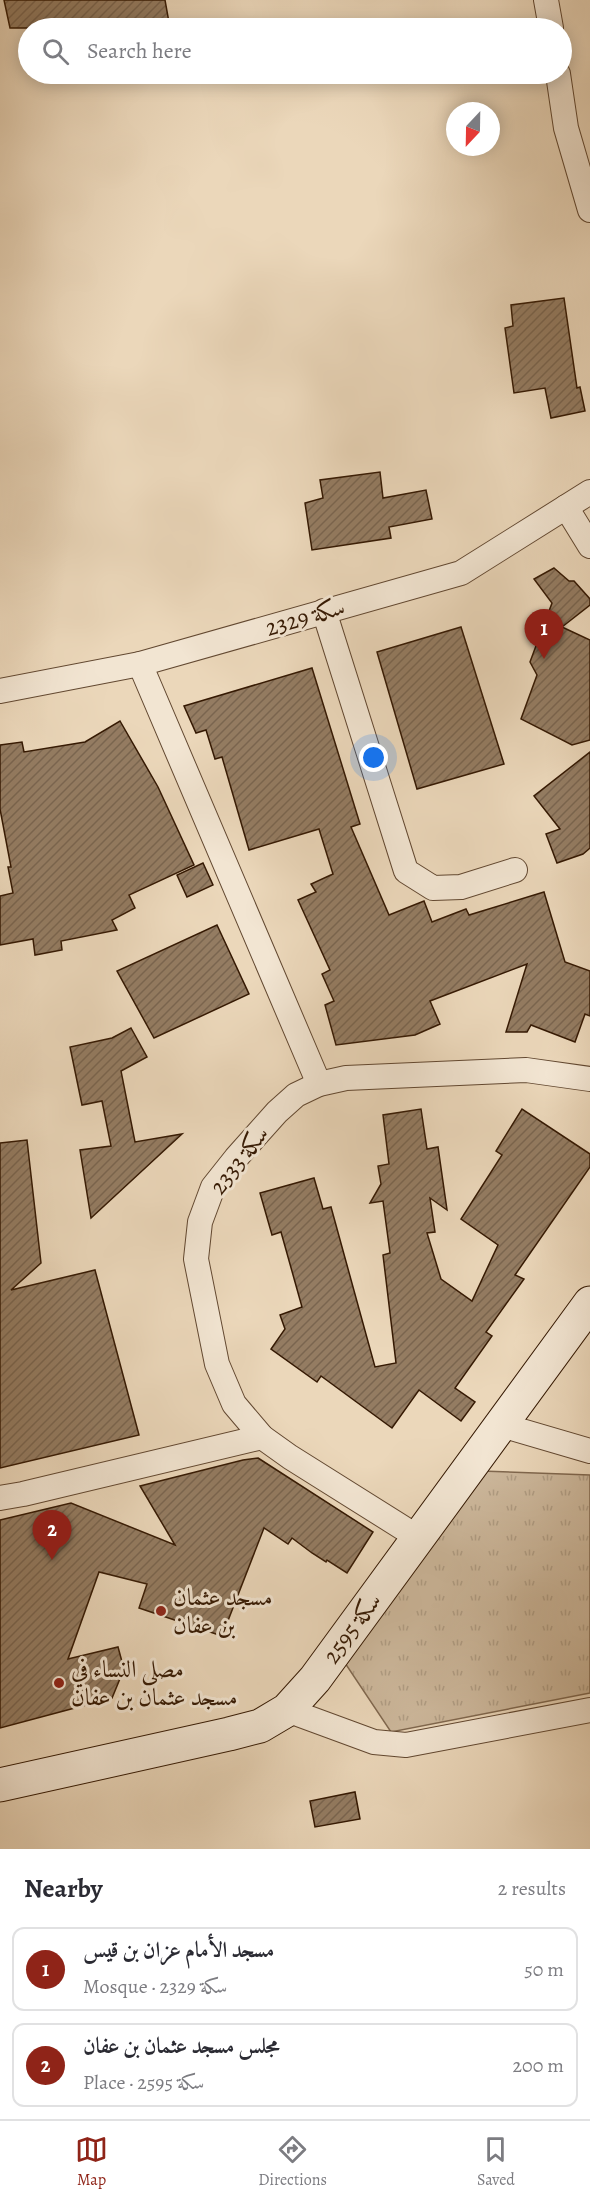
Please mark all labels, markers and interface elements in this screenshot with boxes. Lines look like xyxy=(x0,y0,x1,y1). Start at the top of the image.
search box xyxy=(18,18,572,84)
icon: search xyxy=(39,35,72,68)
text: Search here xyxy=(87,36,192,66)
north arrow xyxy=(446,102,500,156)
street label: سكة 2329 xyxy=(262,590,348,644)
pin: 1 xyxy=(524,610,564,659)
your location xyxy=(359,743,388,772)
street label: سكة 2333 xyxy=(202,1119,276,1201)
pin: 2 xyxy=(32,1510,72,1560)
place label: مسجد عثمان بن عفان xyxy=(173,1581,272,1641)
street label: سكة 2595 xyxy=(315,1586,389,1670)
marker: مسجد عثمان بن عفان xyxy=(154,1604,168,1618)
place label: مصلى النساء في مسجد عثمان بن عفان xyxy=(71,1653,238,1713)
marker: مصلى النساء في مسجد عثمان بن عفان xyxy=(52,1676,66,1690)
text: Nearby xyxy=(24,1871,103,1906)
text: 2 results xyxy=(498,1875,566,1902)
text: مسجد الأمام عزان بن قيس xyxy=(83,1935,274,1965)
text: 1 xyxy=(42,1956,49,1983)
text: 50 m xyxy=(524,1956,564,1983)
text: Mosque · سكة 2329 xyxy=(83,1973,227,2000)
text: مجلس مسجد عثمان بن عفان xyxy=(83,2031,280,2061)
text: 2 xyxy=(41,2052,50,2079)
text: 200 m xyxy=(513,2052,564,2079)
text: Place · سكة 2595 xyxy=(83,2069,204,2096)
tab: Map xyxy=(75,2133,108,2191)
tab: Directions xyxy=(258,2133,327,2191)
tab: Saved xyxy=(477,2133,515,2191)

